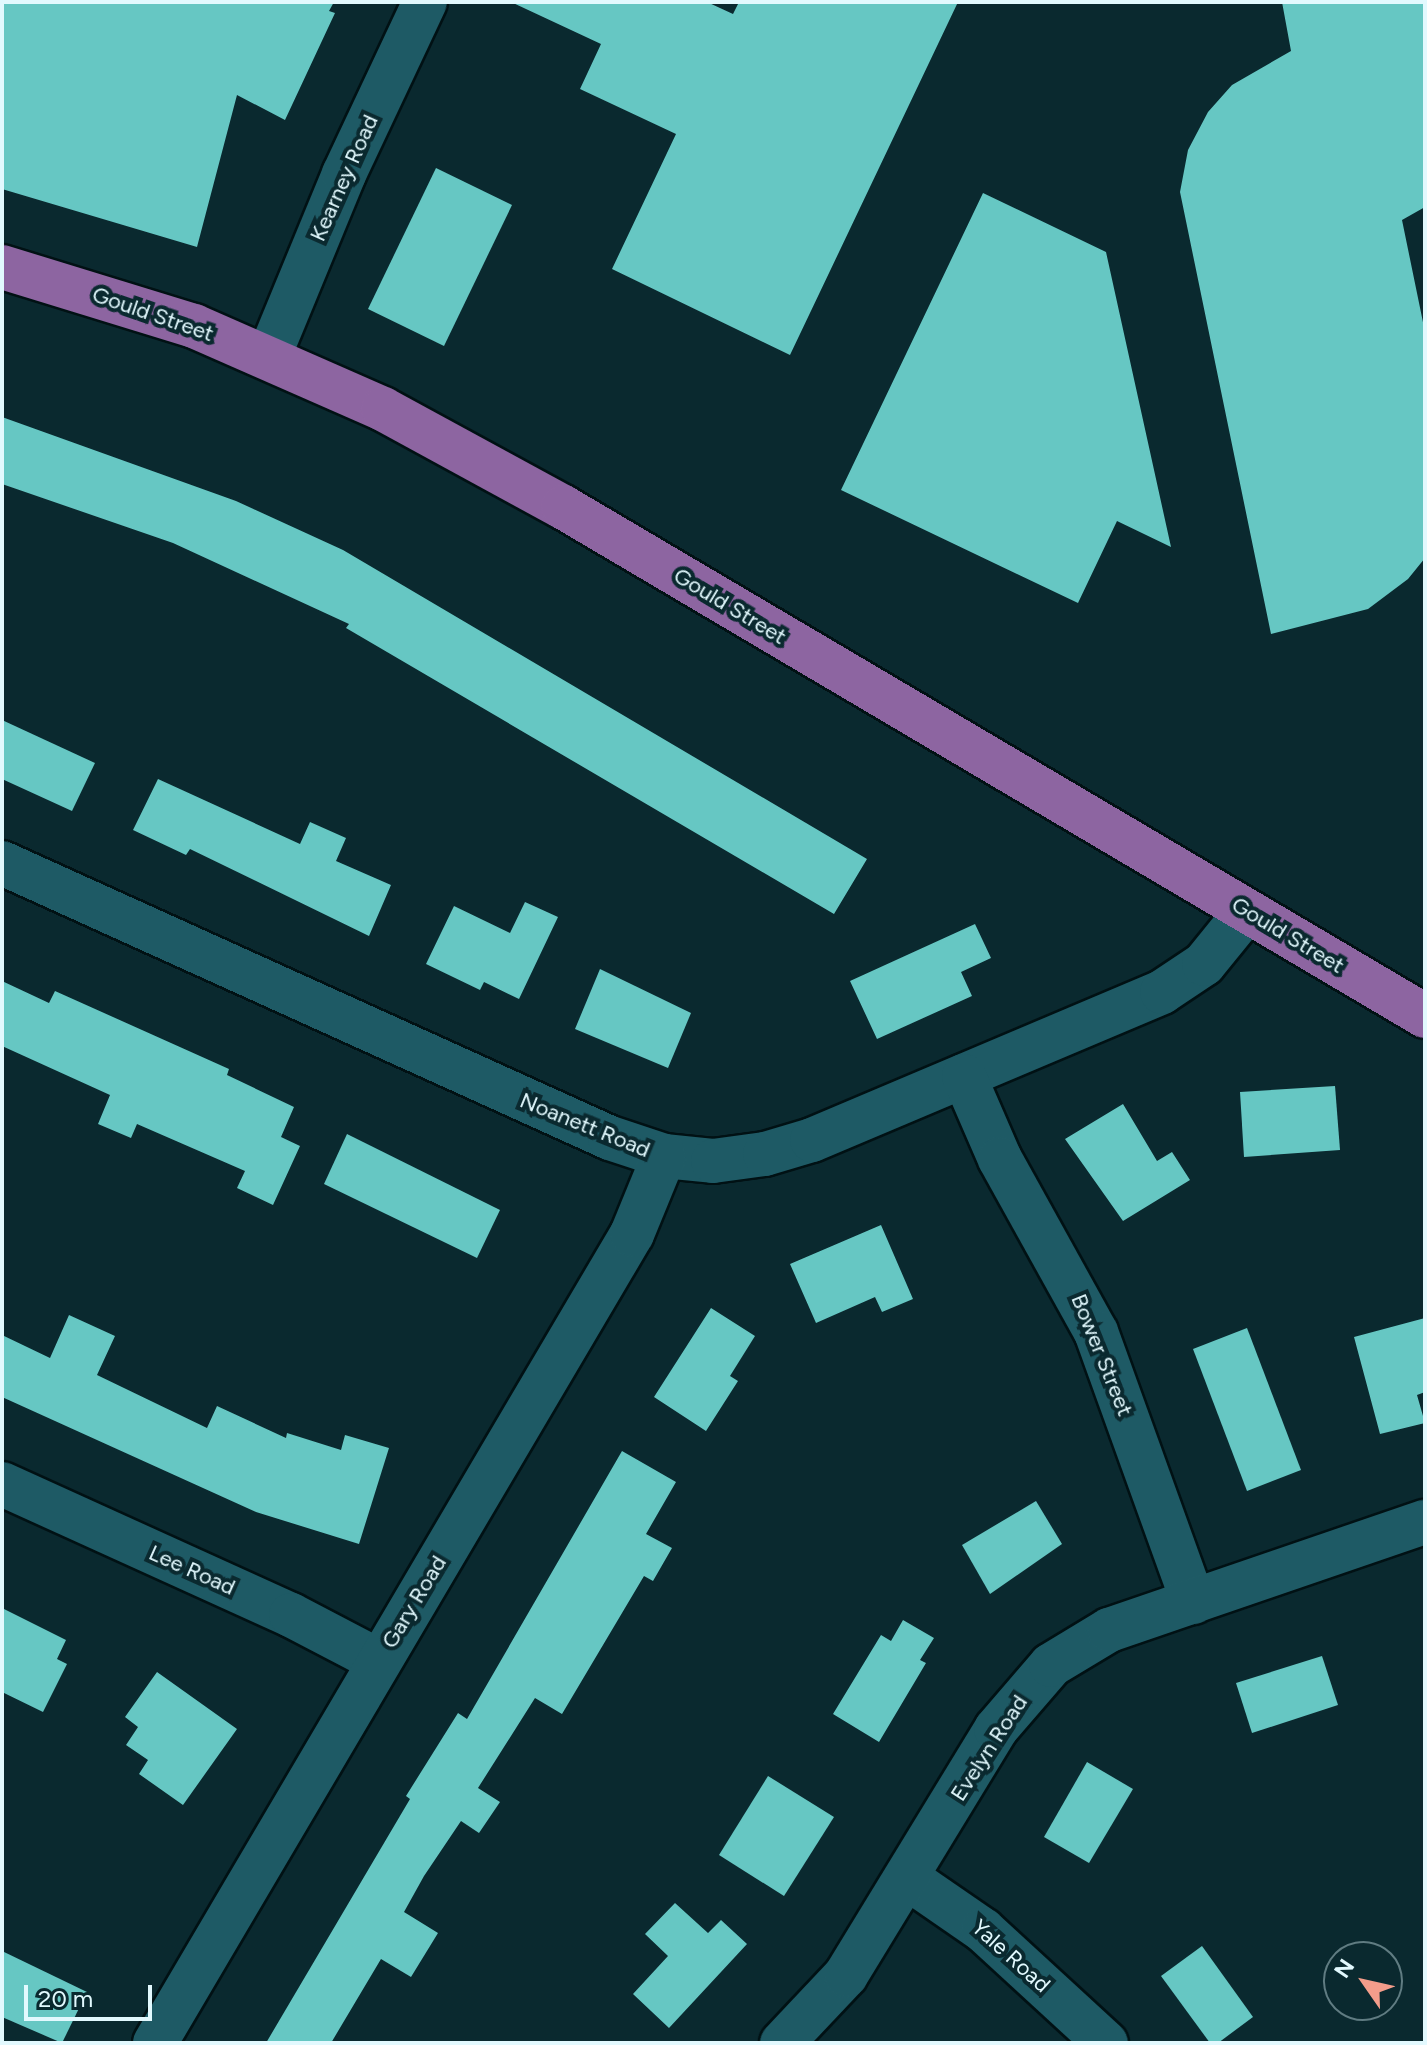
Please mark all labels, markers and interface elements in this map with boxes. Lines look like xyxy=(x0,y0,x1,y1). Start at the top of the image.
street label: Kearney Road xyxy=(304,111,384,245)
street label: Gould Street xyxy=(89,281,217,347)
street label: Gould Street xyxy=(669,562,791,650)
street label: Gould Street xyxy=(1227,891,1349,979)
street label: Noanett Road xyxy=(516,1087,654,1163)
street label: Bower Street xyxy=(1066,1290,1138,1420)
street label: Lee Road xyxy=(145,1539,239,1601)
street label: Gary Road xyxy=(376,1551,452,1653)
street label: Evelyn Road xyxy=(945,1690,1033,1806)
street label: Yale Road xyxy=(966,1914,1056,1998)
north arrow xyxy=(1323,1941,1403,2021)
text: N xyxy=(1328,1954,1360,1983)
scale bar xyxy=(28,1969,156,2019)
text: 20 m xyxy=(38,1984,93,2013)

